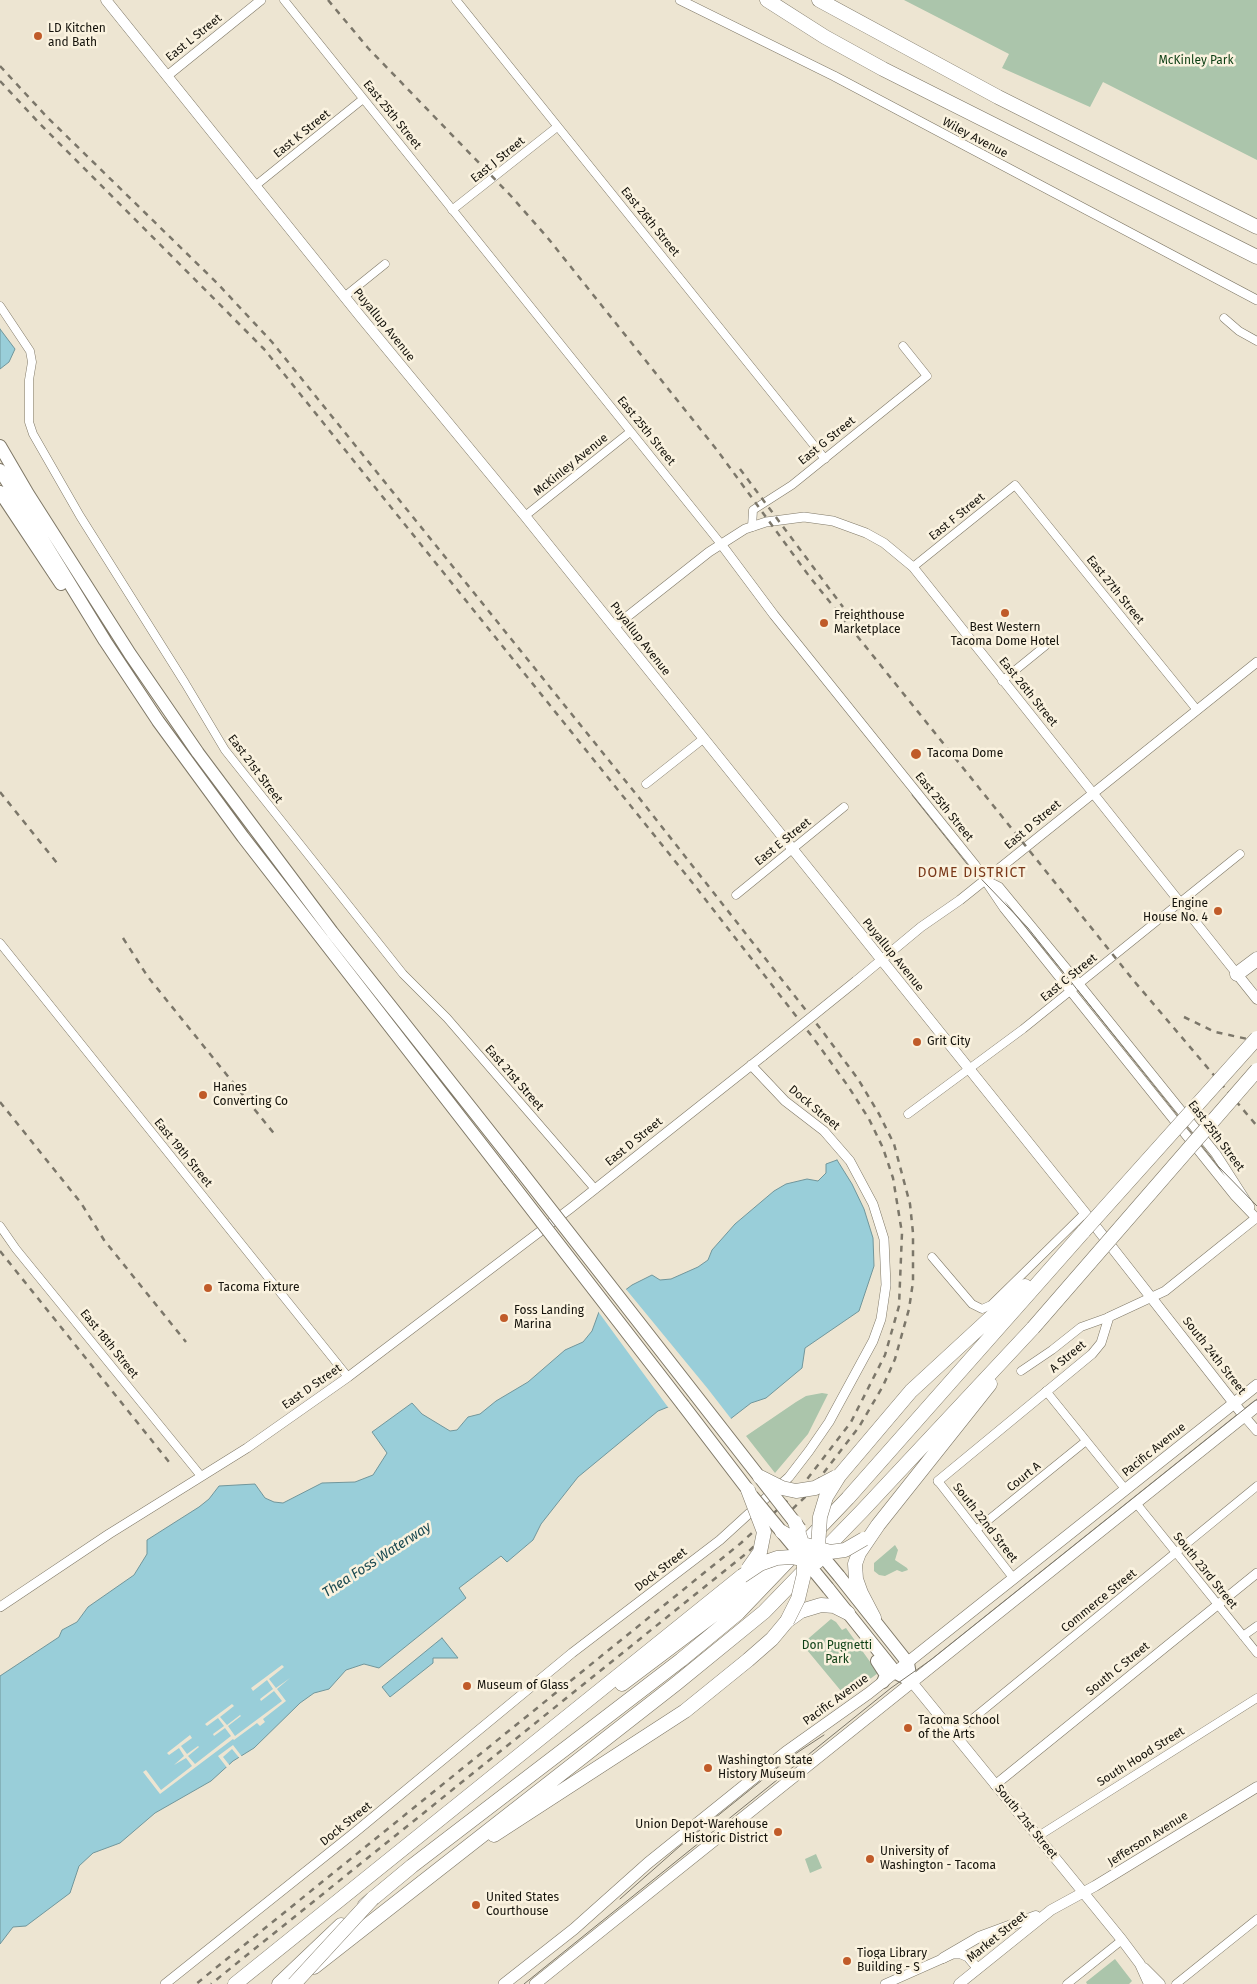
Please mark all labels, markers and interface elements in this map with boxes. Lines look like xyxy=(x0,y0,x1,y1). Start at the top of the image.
street label: East L Street xyxy=(163,11,225,65)
place label: LD Kitchen and Bath xyxy=(48,22,106,50)
marker: LD Kitchen and Bath xyxy=(32,30,44,42)
park label: McKinley Park xyxy=(1158,54,1234,68)
street label: East 25th Street xyxy=(360,78,424,152)
street label: East K Street xyxy=(271,107,333,161)
street label: Wiley Avenue xyxy=(940,115,1010,161)
street label: East J Street xyxy=(468,134,528,186)
street label: East 26th Street xyxy=(618,184,682,260)
street label: Puyallup Avenue xyxy=(350,286,418,364)
street label: East 25th Street xyxy=(614,394,678,468)
street label: East G Street xyxy=(796,414,858,468)
street label: McKinley Avenue xyxy=(531,431,611,499)
street label: East F Street xyxy=(926,490,988,544)
street label: East 27th Street xyxy=(1083,553,1147,627)
street label: Puyallup Avenue xyxy=(607,599,673,679)
marker: Best Western Tacoma Dome Hotel xyxy=(999,607,1011,619)
place label: Freighthouse Marketplace xyxy=(834,609,904,637)
marker: Freighthouse Marketplace xyxy=(818,617,830,629)
place label: Best Western Tacoma Dome Hotel xyxy=(951,621,1059,649)
street label: East 26th Street xyxy=(996,654,1060,730)
street label: East 21st Street xyxy=(224,732,286,806)
marker: Tacoma Dome xyxy=(909,747,923,761)
place label: Tacoma Dome xyxy=(927,747,1003,761)
street label: East 25th Street xyxy=(912,770,976,844)
street label: East D Street xyxy=(1002,797,1064,853)
street label: East E Street xyxy=(752,815,814,869)
district label: DOME DISTRICT xyxy=(916,865,1028,881)
place label: Engine House No. 4 xyxy=(1143,897,1208,925)
marker: Engine House No. 4 xyxy=(1212,905,1224,917)
street label: Puyallup Avenue xyxy=(859,916,927,994)
street label: East C Street xyxy=(1038,951,1100,1005)
place label: Grit City xyxy=(927,1035,970,1049)
marker: Grit City xyxy=(911,1036,923,1048)
street label: East 21st Street xyxy=(482,1042,546,1114)
place label: Hanes Converting Co xyxy=(213,1081,288,1109)
street label: Dock Street xyxy=(785,1082,843,1134)
marker: Hanes Converting Co xyxy=(197,1089,209,1101)
street label: East 25th Street xyxy=(1185,1098,1247,1174)
street label: East D Street xyxy=(603,1115,665,1169)
street label: East 19th Street xyxy=(151,1116,215,1190)
place label: Tacoma Fixture xyxy=(218,1281,299,1295)
marker: Tacoma Fixture xyxy=(202,1282,214,1294)
place label: Foss Landing Marina xyxy=(514,1304,584,1332)
street label: East 18th Street xyxy=(77,1307,141,1381)
marker: Foss Landing Marina xyxy=(498,1312,510,1324)
street label: South 24th Street xyxy=(1179,1314,1249,1398)
street label: A Street xyxy=(1047,1338,1089,1376)
street label: East D Street xyxy=(280,1361,344,1413)
street label: Pacific Avenue xyxy=(1119,1420,1189,1480)
street label: Court A xyxy=(1004,1459,1044,1495)
street label: South 22nd Street xyxy=(949,1480,1021,1566)
water label: Thea Foss Waterway xyxy=(320,1519,434,1601)
street label: South 23rd Street xyxy=(1170,1530,1240,1612)
street label: Dock Street xyxy=(632,1545,690,1595)
street label: Commerce Street xyxy=(1058,1566,1140,1636)
park label: Don Pugnetti Park xyxy=(802,1639,872,1667)
street label: South C Street xyxy=(1083,1639,1153,1699)
street label: Pacific Avenue xyxy=(800,1671,872,1729)
place label: Museum of Glass xyxy=(477,1679,569,1693)
marker: Museum of Glass xyxy=(461,1680,473,1692)
place label: Tacoma School of the Arts xyxy=(918,1714,999,1742)
marker: Tacoma School of the Arts xyxy=(902,1722,914,1734)
street label: South Hood Street xyxy=(1095,1724,1187,1790)
place label: Washington State History Museum xyxy=(718,1754,813,1782)
marker: Washington State History Museum xyxy=(702,1762,714,1774)
street label: South 21st Street xyxy=(992,1782,1060,1862)
street label: Dock Street xyxy=(317,1799,375,1849)
street label: Jefferson Avenue xyxy=(1105,1809,1191,1869)
place label: Union Depot-Warehouse Historic District xyxy=(635,1818,768,1846)
marker: Union Depot-Warehouse Historic District xyxy=(772,1826,784,1838)
place label: University of Washington - Tacoma xyxy=(880,1845,996,1873)
marker: University of Washington - Tacoma xyxy=(864,1853,876,1865)
place label: United States Courthouse xyxy=(486,1891,559,1919)
marker: United States Courthouse xyxy=(470,1899,482,1911)
street label: Market Street xyxy=(964,1908,1030,1966)
place label: Tioga Library Building - S xyxy=(857,1947,927,1975)
marker: Tioga Library Building - S xyxy=(841,1955,853,1967)

